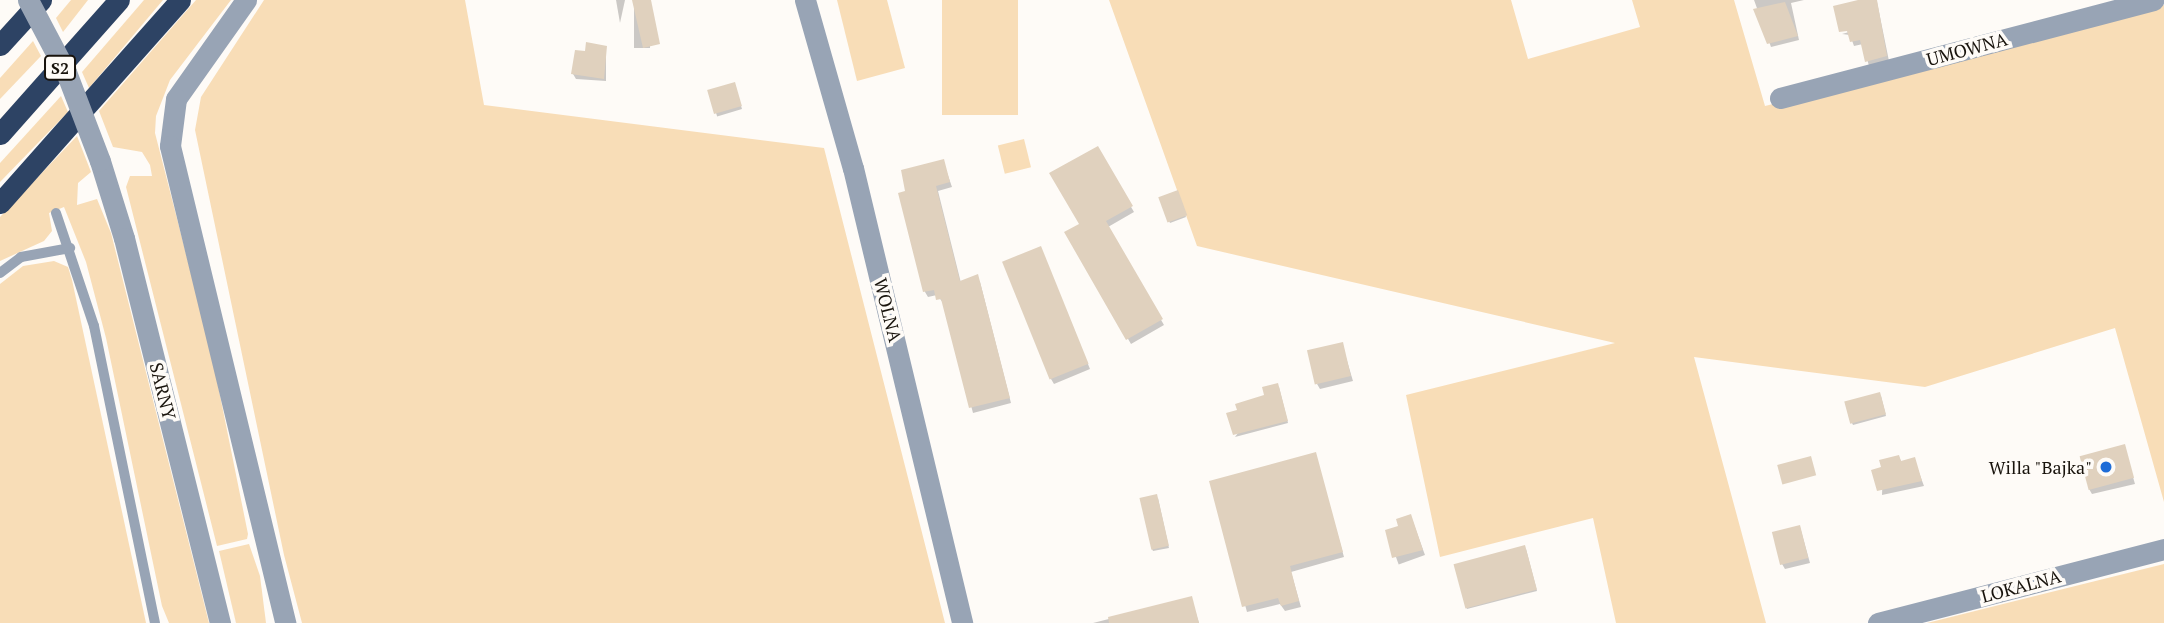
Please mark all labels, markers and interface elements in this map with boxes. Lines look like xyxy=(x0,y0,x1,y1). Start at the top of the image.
street label: UMOWNA xyxy=(1924,28,2010,70)
road number: S2 xyxy=(42,55,78,80)
street label: WOLNA xyxy=(870,276,906,344)
street label: SARNY xyxy=(145,360,181,422)
place label: Willa "Bajka" xyxy=(1988,456,2092,478)
marker: Willa "Bajka" xyxy=(2098,459,2114,475)
street label: LOKALNA xyxy=(1979,565,2063,607)

